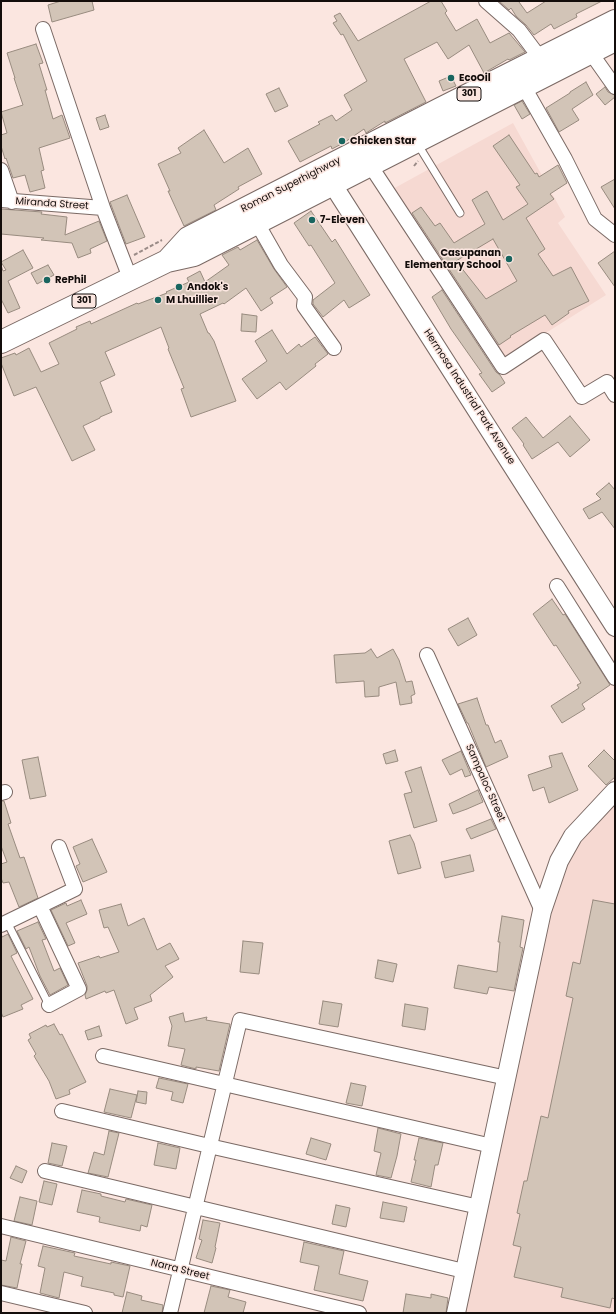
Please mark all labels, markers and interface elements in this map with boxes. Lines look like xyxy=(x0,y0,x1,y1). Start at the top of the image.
place label: EcoOil xyxy=(459,72,491,84)
marker: EcoOil xyxy=(446,73,456,83)
road number: 301 xyxy=(457,87,481,101)
place label: Chicken Star xyxy=(350,135,416,147)
marker: Chicken Star xyxy=(337,136,347,146)
street label: Roman Superhighway xyxy=(239,155,343,215)
street label: Miranda Street xyxy=(15,195,89,213)
place label: 7-Eleven xyxy=(320,214,365,226)
marker: 7-Eleven xyxy=(307,215,317,225)
place label: Casupanan Elementary School xyxy=(405,247,501,270)
marker: Casupanan Elementary School xyxy=(504,254,514,264)
place label: RePhil xyxy=(55,274,87,286)
marker: RePhil xyxy=(42,275,52,285)
place label: Andok's xyxy=(187,281,228,293)
marker: Andok's xyxy=(174,282,184,292)
road number: 301 xyxy=(72,294,96,308)
place label: M Lhuillier xyxy=(166,294,218,306)
marker: M Lhuillier xyxy=(153,295,163,305)
street label: Hermosa Industrial Park Avenue xyxy=(421,327,517,467)
street label: Sampaloc Street xyxy=(463,742,507,824)
street label: Narra Street xyxy=(149,1257,211,1283)

